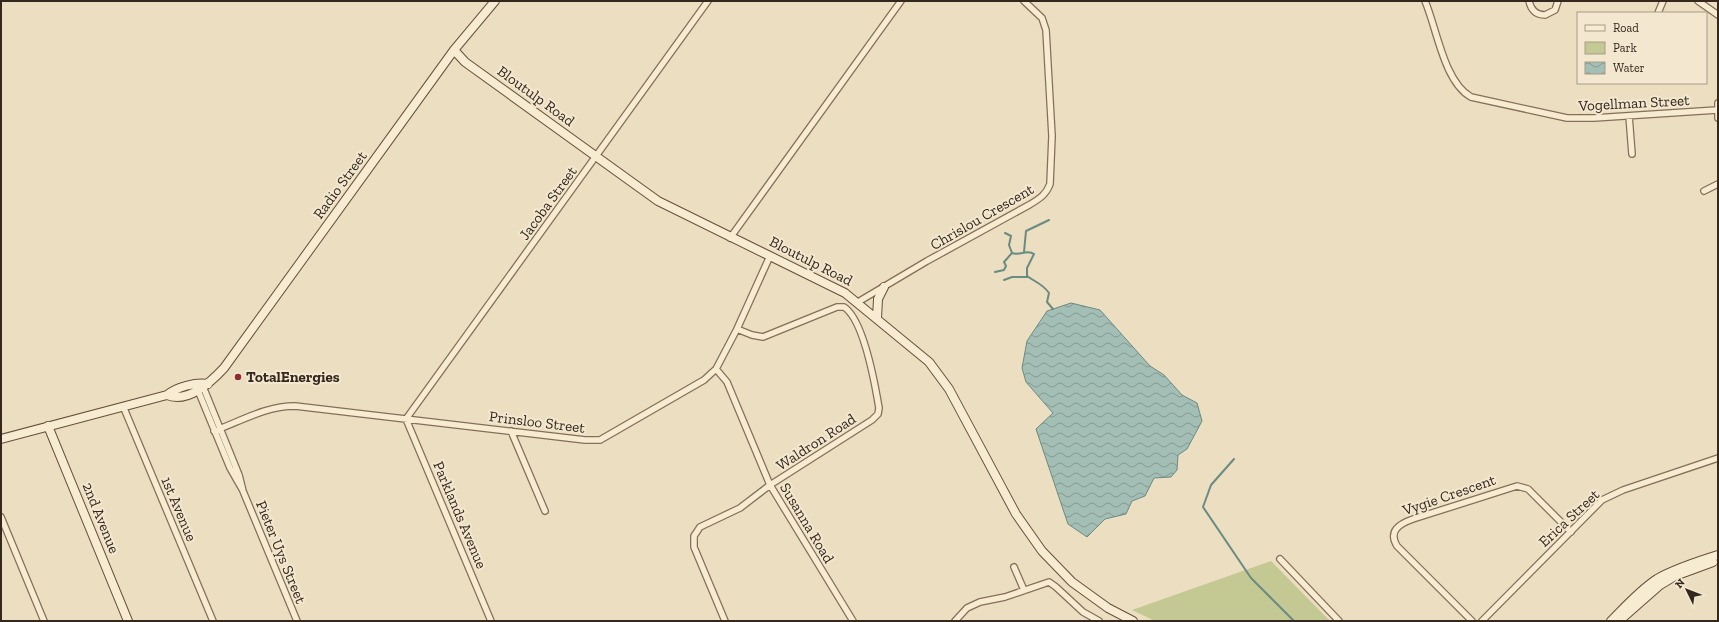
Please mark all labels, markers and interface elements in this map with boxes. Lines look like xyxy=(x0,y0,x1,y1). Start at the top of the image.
legend xyxy=(1577,12,1707,84)
text: Road xyxy=(1613,21,1639,35)
text: Park xyxy=(1613,41,1638,55)
text: Water xyxy=(1613,61,1645,75)
street label: Bloutulp Road xyxy=(494,62,579,130)
street label: Vogellman Street xyxy=(1577,91,1691,115)
street label: Radio Street xyxy=(309,147,371,222)
street label: Jacoba Street xyxy=(515,162,581,243)
street label: Chrislou Crescent xyxy=(927,180,1037,254)
street label: Bloutulp Road xyxy=(766,232,856,290)
place label: TotalEnergies xyxy=(246,368,340,386)
marker: TotalEnergies xyxy=(233,372,243,382)
street label: Prinsloo Street xyxy=(488,407,586,437)
street label: Waldron Road xyxy=(773,409,860,474)
street label: Parklands Avenue xyxy=(429,459,491,571)
street label: Vygie Crescent xyxy=(1399,471,1498,520)
street label: 1st Avenue xyxy=(157,474,201,544)
street label: 2nd Avenue xyxy=(79,480,123,556)
street label: Susanna Road xyxy=(776,480,838,567)
street label: Erica Street xyxy=(1535,485,1603,551)
street label: Pieter Uys Street xyxy=(252,498,310,606)
north arrow xyxy=(1667,570,1707,610)
text: N xyxy=(1672,576,1688,591)

